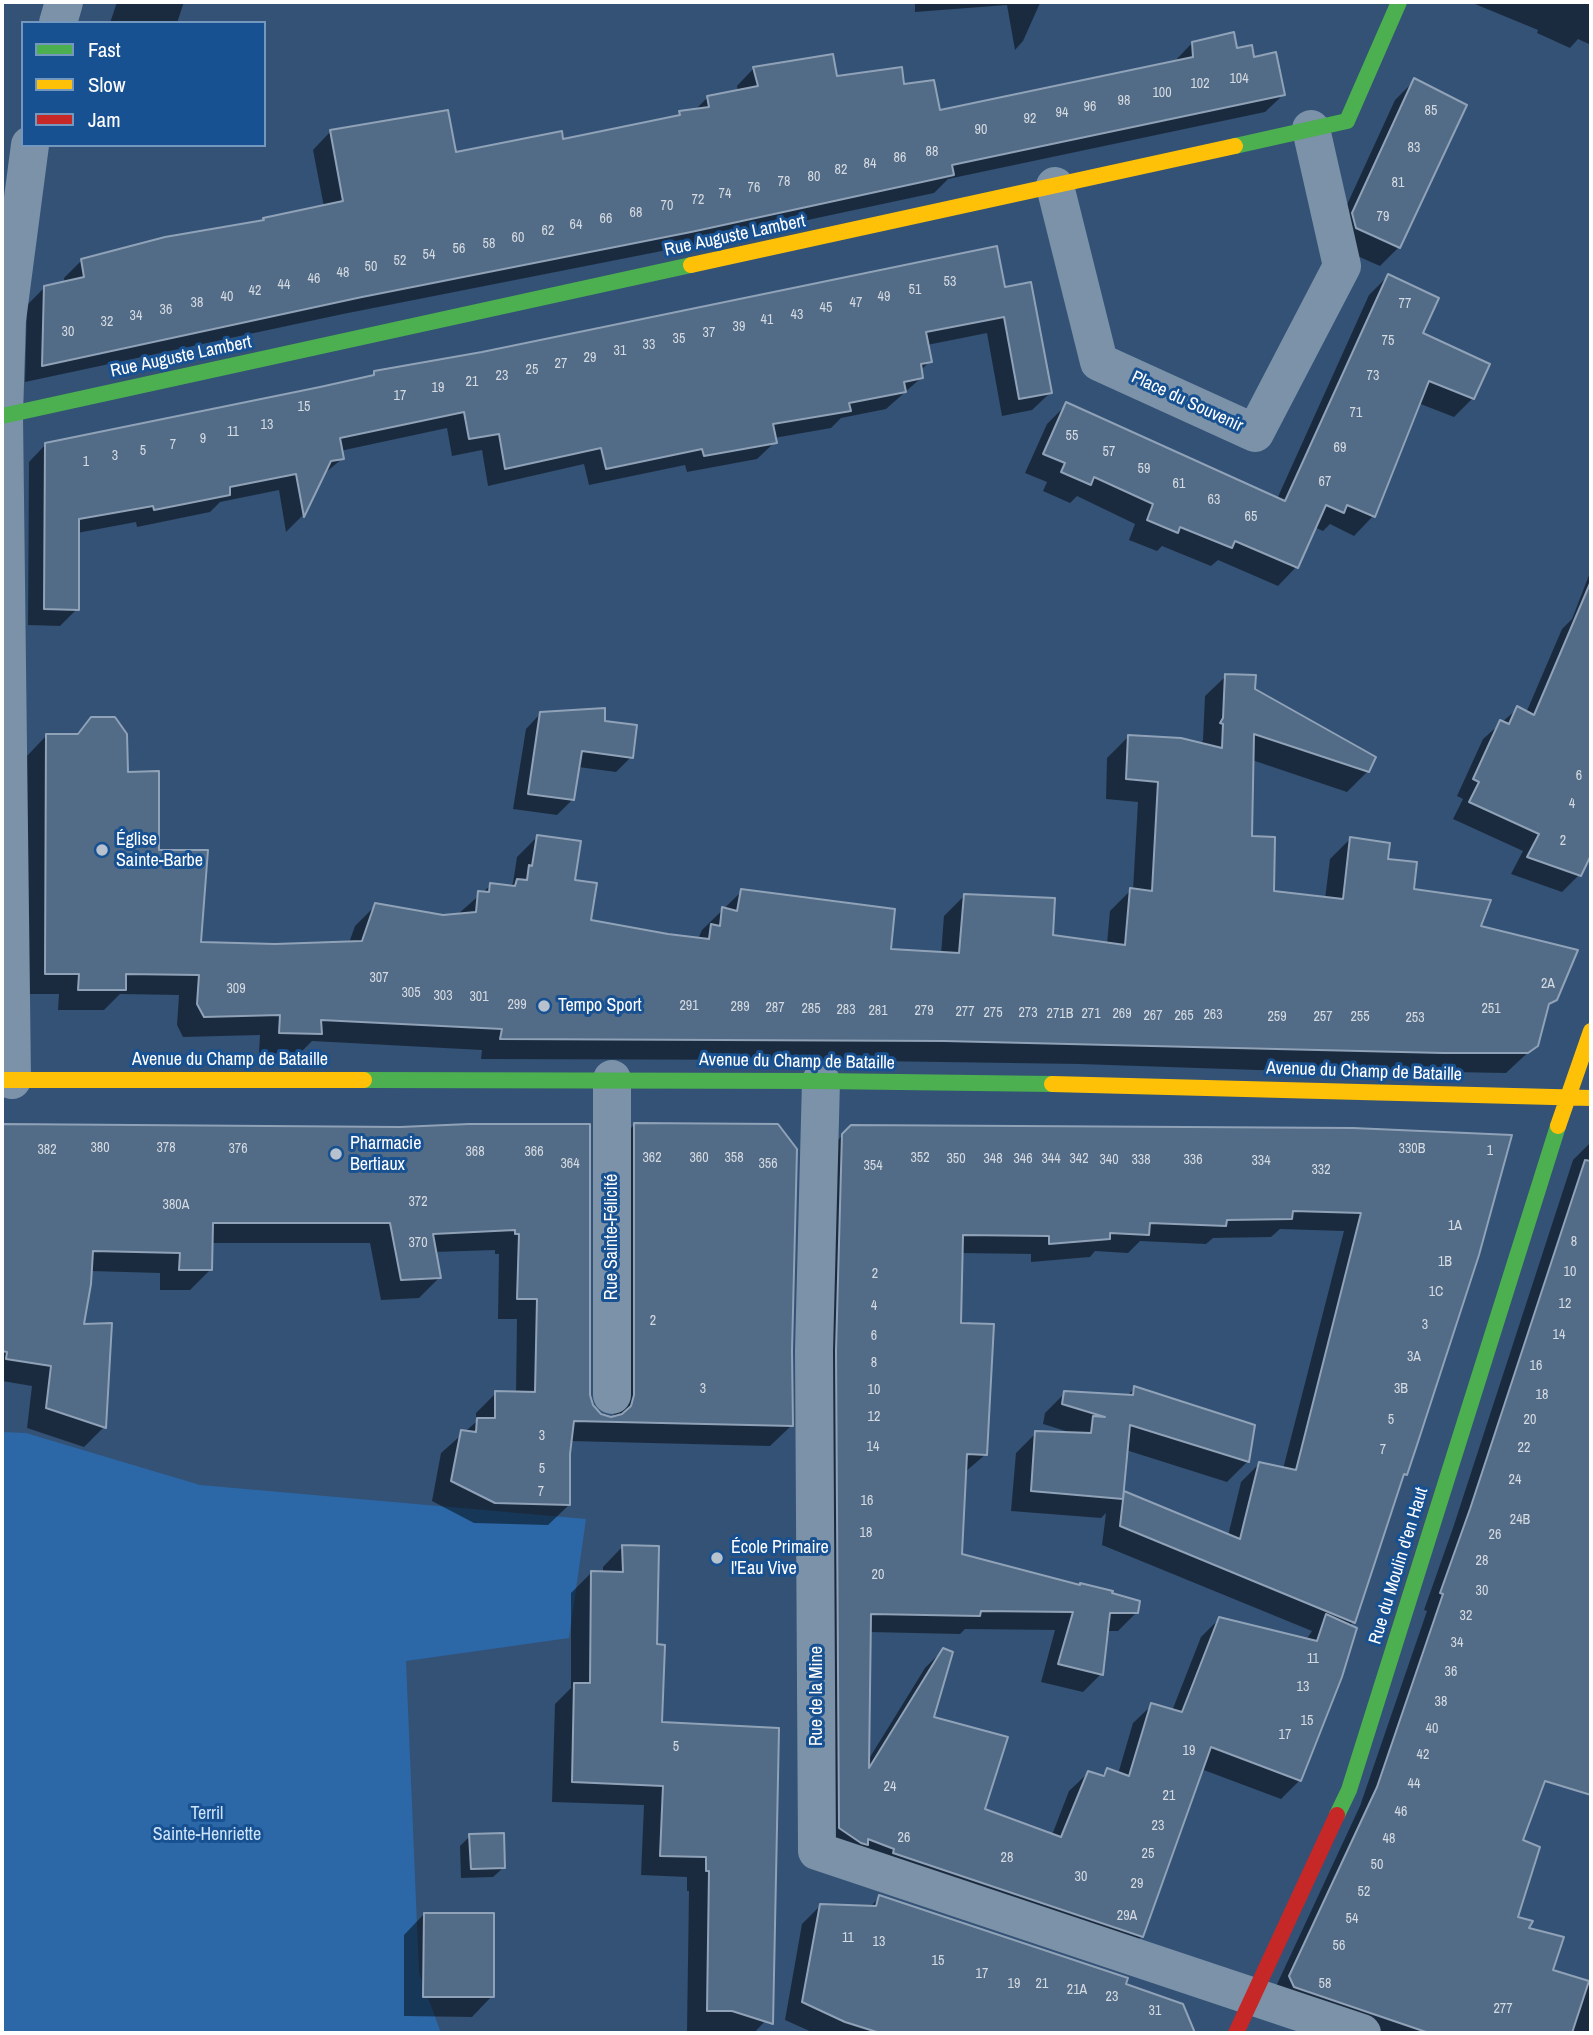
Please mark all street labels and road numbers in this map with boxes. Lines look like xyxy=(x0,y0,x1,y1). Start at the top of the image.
street label: Rue Auguste Lambert xyxy=(663,211,807,261)
street label: Rue Auguste Lambert xyxy=(109,332,253,382)
street label: Place du Souvenir xyxy=(1128,367,1246,437)
street label: Avenue du Champ de Bataille xyxy=(132,1049,328,1071)
street label: Avenue du Champ de Bataille xyxy=(699,1049,895,1075)
street label: Avenue du Champ de Bataille xyxy=(1266,1058,1462,1086)
street label: Rue Sainte-Félicité xyxy=(601,1174,623,1300)
street label: Rue du Moulin d'en Haut xyxy=(1365,1485,1433,1647)
street label: Rue de la Mine xyxy=(806,1646,828,1746)

